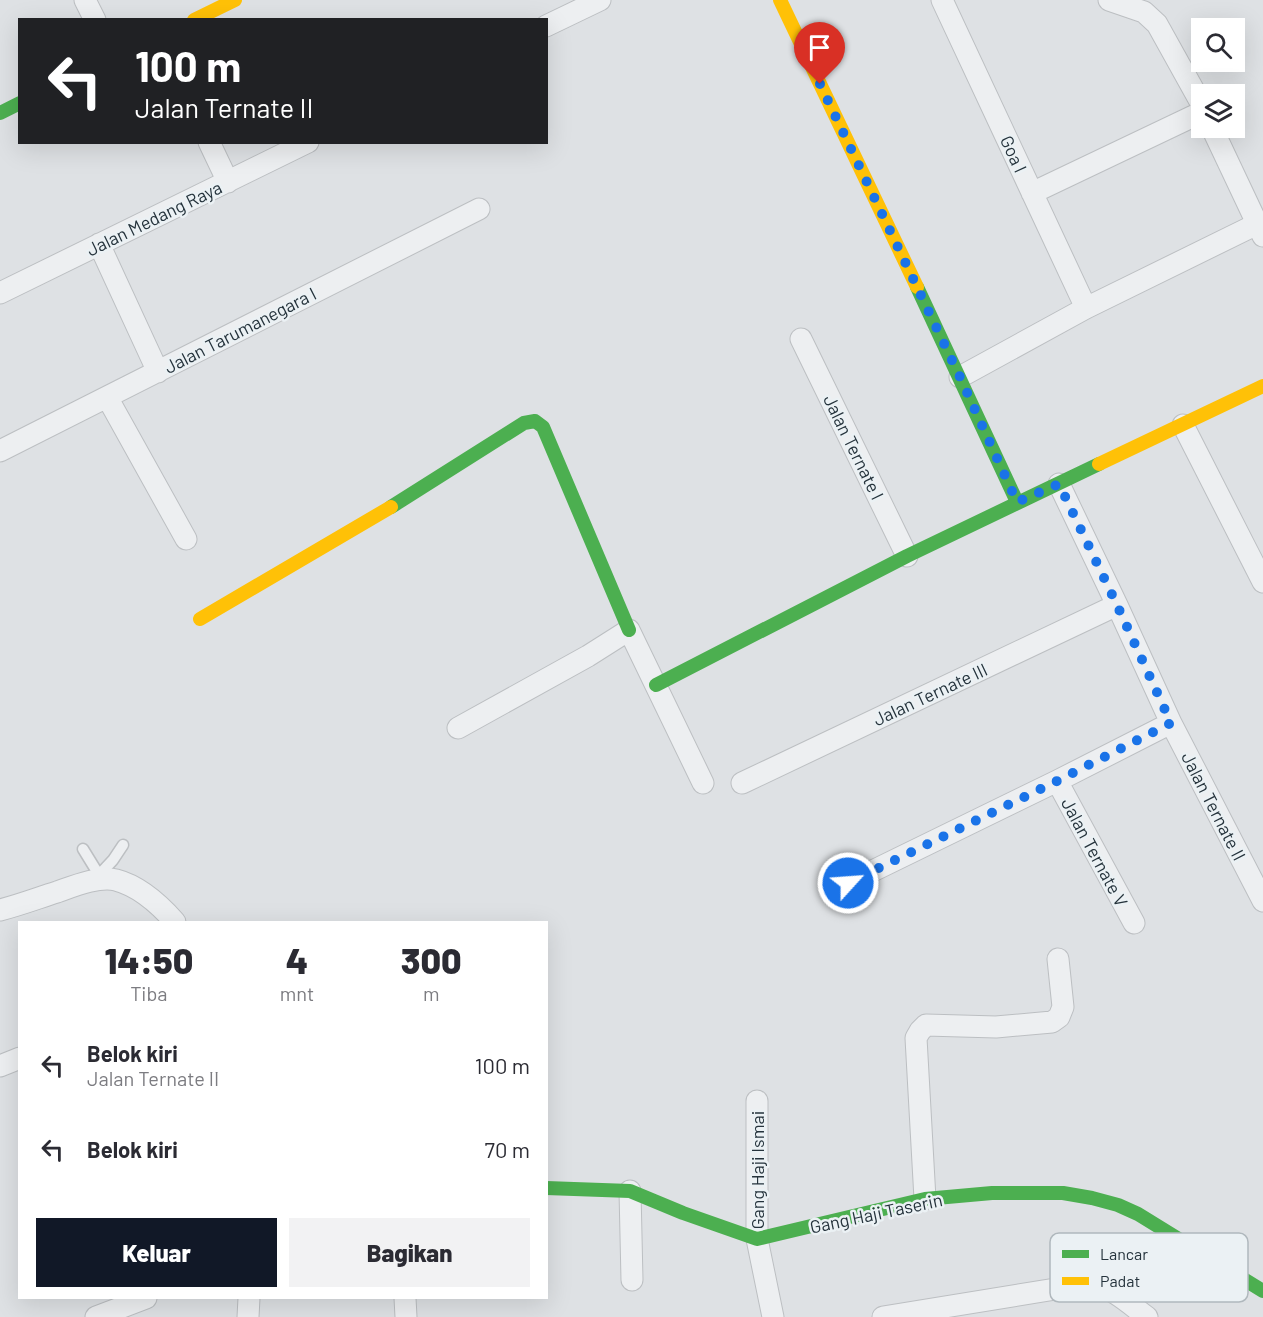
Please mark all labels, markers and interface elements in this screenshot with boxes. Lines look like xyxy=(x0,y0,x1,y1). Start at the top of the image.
map controls xyxy=(1191,18,1245,138)
button: search xyxy=(1191,18,1245,72)
pin xyxy=(794,22,845,84)
icon: arrive xyxy=(803,31,836,64)
text: 100 m xyxy=(135,40,241,90)
icon: left xyxy=(36,42,114,120)
button: layers xyxy=(1191,84,1245,138)
text: Jalan Ternate II xyxy=(135,91,313,123)
street label: Goa I xyxy=(996,132,1032,176)
street label: Jalan Medang Raya xyxy=(83,176,225,260)
street label: Jalan Tarumanegara I xyxy=(160,282,320,378)
street label: Jalan Ternate I xyxy=(819,391,889,503)
street label: Jalan Ternate III xyxy=(869,658,991,730)
street label: Jalan Ternate II xyxy=(1177,748,1251,864)
street label: Jalan Ternate V xyxy=(1057,794,1133,911)
position arrow xyxy=(816,851,880,915)
text: 14:50 xyxy=(104,938,193,981)
text: 4 xyxy=(286,938,308,981)
text: 300 xyxy=(401,938,462,981)
text: Tiba xyxy=(130,981,168,1005)
text: mnt xyxy=(280,981,314,1005)
text: m xyxy=(423,981,439,1005)
text: Belok kiri xyxy=(87,1040,178,1066)
icon: left xyxy=(36,1049,69,1082)
text: 100 m xyxy=(475,1052,530,1078)
text: Jalan Ternate II xyxy=(87,1066,219,1090)
street label: Gang Haji Ismai xyxy=(746,1111,768,1229)
icon: left xyxy=(36,1133,69,1166)
text: Belok kiri xyxy=(87,1136,178,1162)
text: 70 m xyxy=(485,1136,530,1162)
street label: Gang Haji Taserin xyxy=(808,1188,944,1238)
button: Keluar xyxy=(36,1218,277,1287)
button: Bagikan xyxy=(289,1218,530,1287)
legend xyxy=(1050,1233,1248,1302)
text: Lancar xyxy=(1100,1244,1148,1263)
text: Padat xyxy=(1100,1271,1140,1290)

